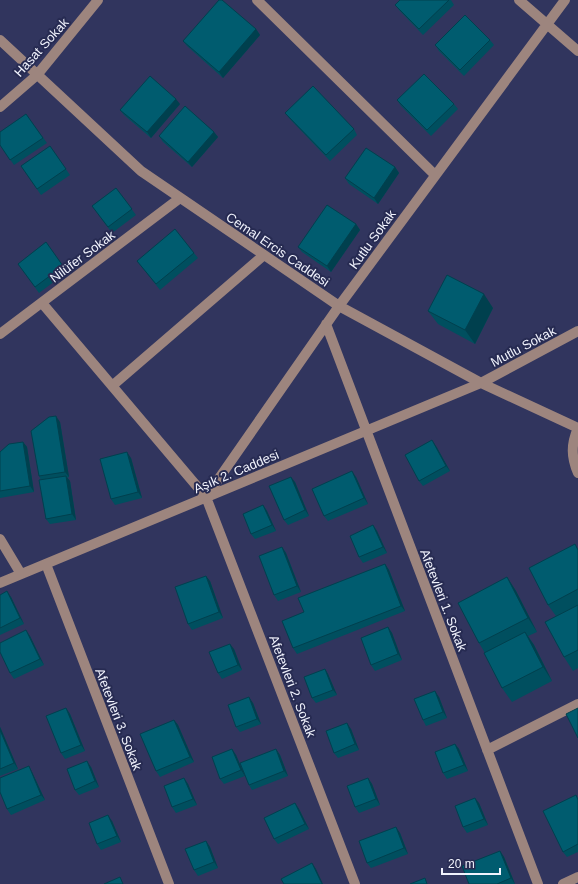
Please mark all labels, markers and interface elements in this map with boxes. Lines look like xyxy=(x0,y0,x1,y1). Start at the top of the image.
street label: Hasat Sokak xyxy=(11,15,72,80)
street label: Kutlu Sokak xyxy=(346,206,399,272)
street label: Cemal Ercis Caddesi xyxy=(223,209,332,290)
street label: Nilüfer Sokak xyxy=(47,227,118,286)
street label: Mutlu Sokak xyxy=(488,323,559,370)
street label: Aşık 2. Caddesi xyxy=(191,447,281,496)
street label: Afetevleri 1. Sokak xyxy=(417,547,470,654)
street label: Afetevleri 2. Sokak xyxy=(266,633,319,740)
street label: Afetevleri 3. Sokak xyxy=(92,666,145,773)
scale bar xyxy=(442,850,500,876)
text: 20 m xyxy=(448,857,475,871)

